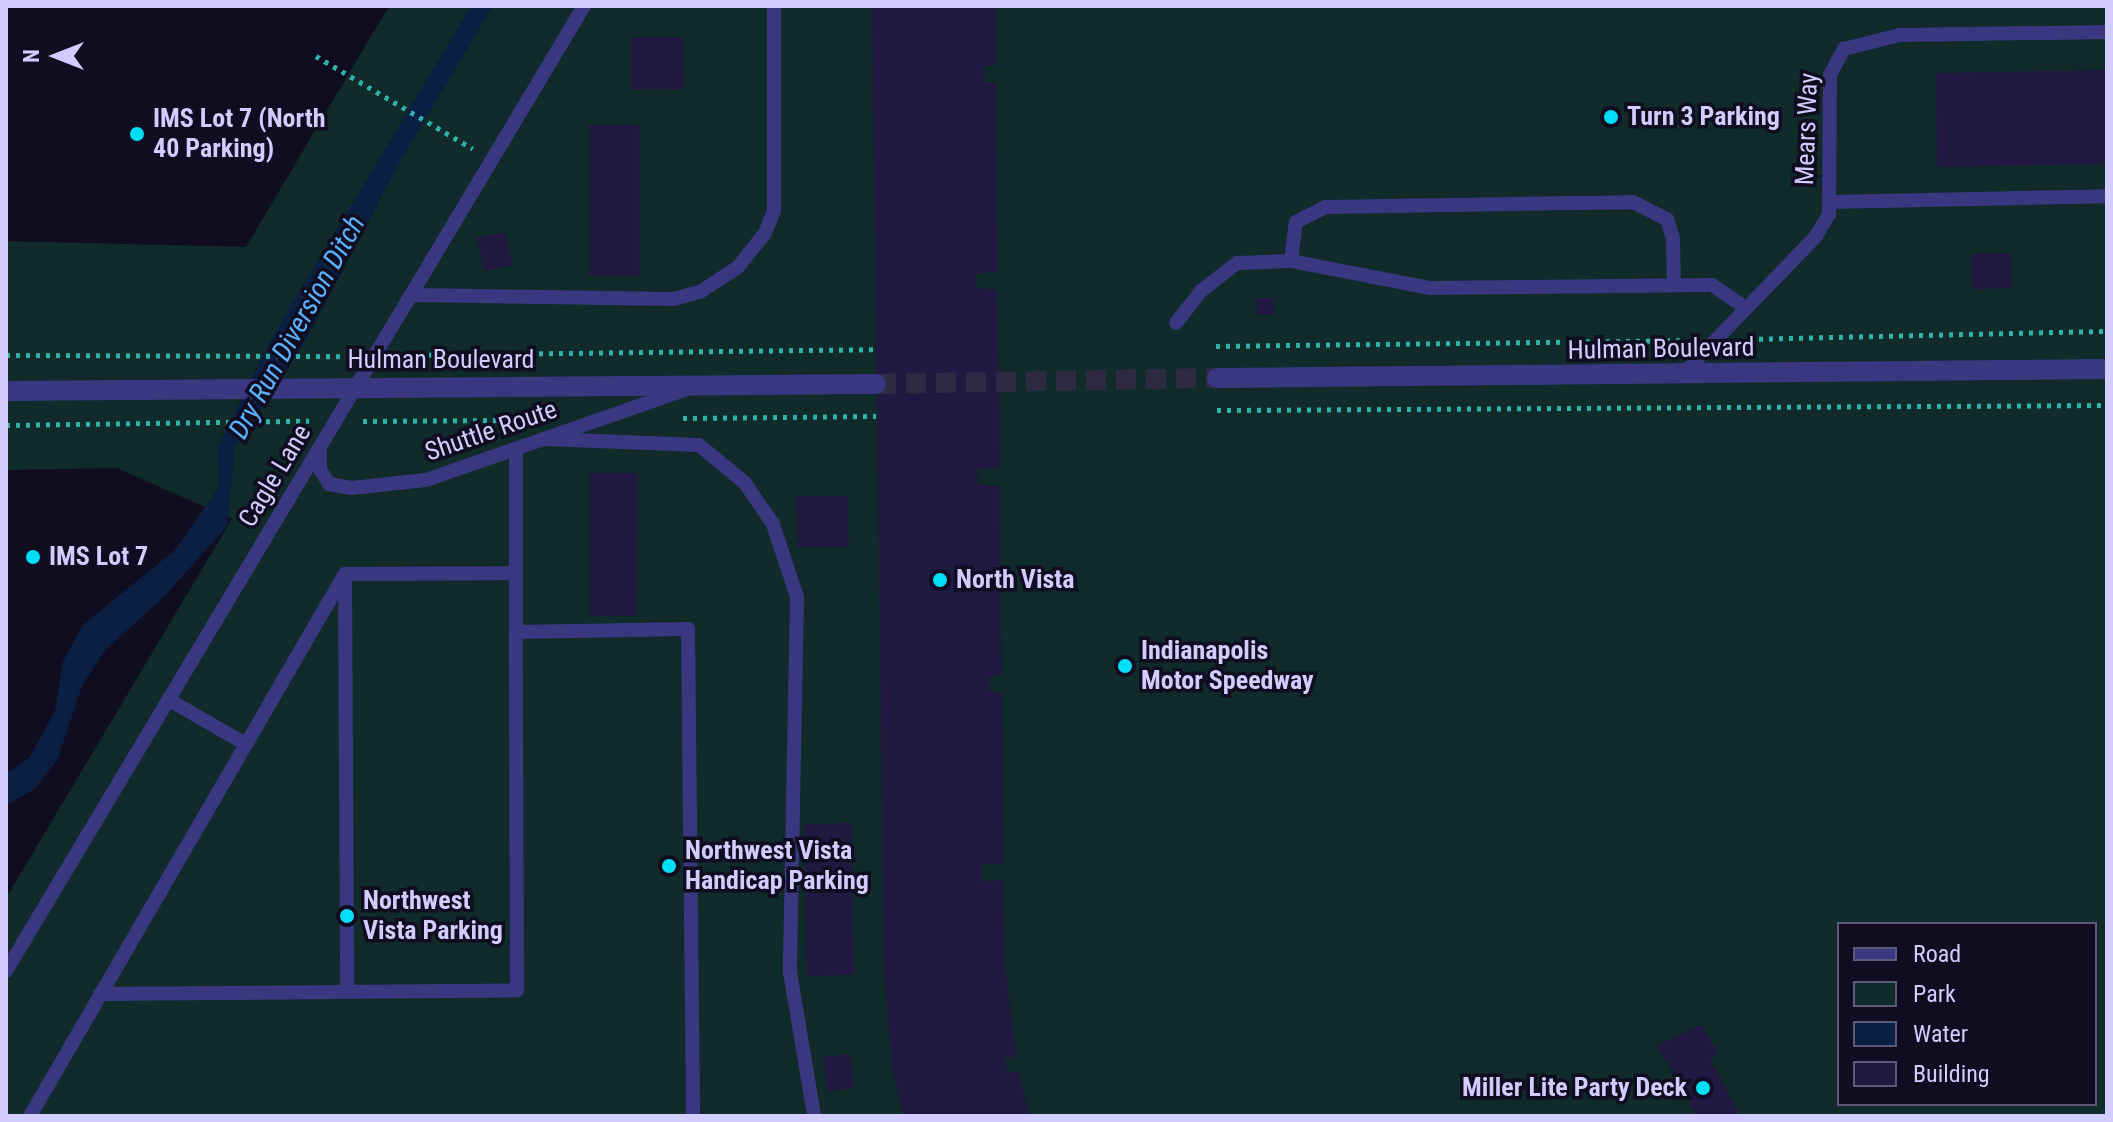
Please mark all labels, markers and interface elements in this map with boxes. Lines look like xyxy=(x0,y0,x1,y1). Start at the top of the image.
north arrow xyxy=(16,16,96,96)
text: N xyxy=(19,49,44,63)
street label: Mears Way xyxy=(1789,72,1825,186)
place label: Turn 3 Parking xyxy=(1627,101,1780,133)
place label: IMS Lot 7 (North 40 Parking) xyxy=(153,103,326,164)
marker: Turn 3 Parking xyxy=(1602,108,1620,126)
marker: IMS Lot 7 (North 40 Parking) xyxy=(128,125,146,143)
water label: Dry Run Diversion Ditch xyxy=(222,209,372,445)
street label: Hulman Boulevard xyxy=(1567,332,1755,366)
street label: Hulman Boulevard xyxy=(347,344,535,376)
street label: Shuttle Route xyxy=(421,394,561,468)
street label: Cagle Lane xyxy=(232,419,318,533)
place label: IMS Lot 7 xyxy=(49,541,148,573)
marker: IMS Lot 7 xyxy=(24,548,42,566)
place label: North Vista xyxy=(956,564,1074,596)
marker: North Vista xyxy=(931,571,949,589)
place label: Indianapolis Motor Speedway xyxy=(1141,635,1314,696)
marker: Indianapolis Motor Speedway xyxy=(1116,657,1134,675)
place label: Northwest Vista Handicap Parking xyxy=(685,835,869,896)
marker: Northwest Vista Handicap Parking xyxy=(660,857,678,875)
place label: Northwest Vista Parking xyxy=(363,885,503,946)
marker: Northwest Vista Parking xyxy=(338,907,356,925)
legend xyxy=(1837,922,2097,1106)
text: Road xyxy=(1913,940,1961,968)
text: Park xyxy=(1913,980,1956,1008)
text: Water xyxy=(1913,1020,1968,1048)
text: Building xyxy=(1913,1060,1990,1088)
place label: Miller Lite Party Deck xyxy=(1462,1072,1687,1104)
marker: Miller Lite Party Deck xyxy=(1694,1079,1712,1097)

